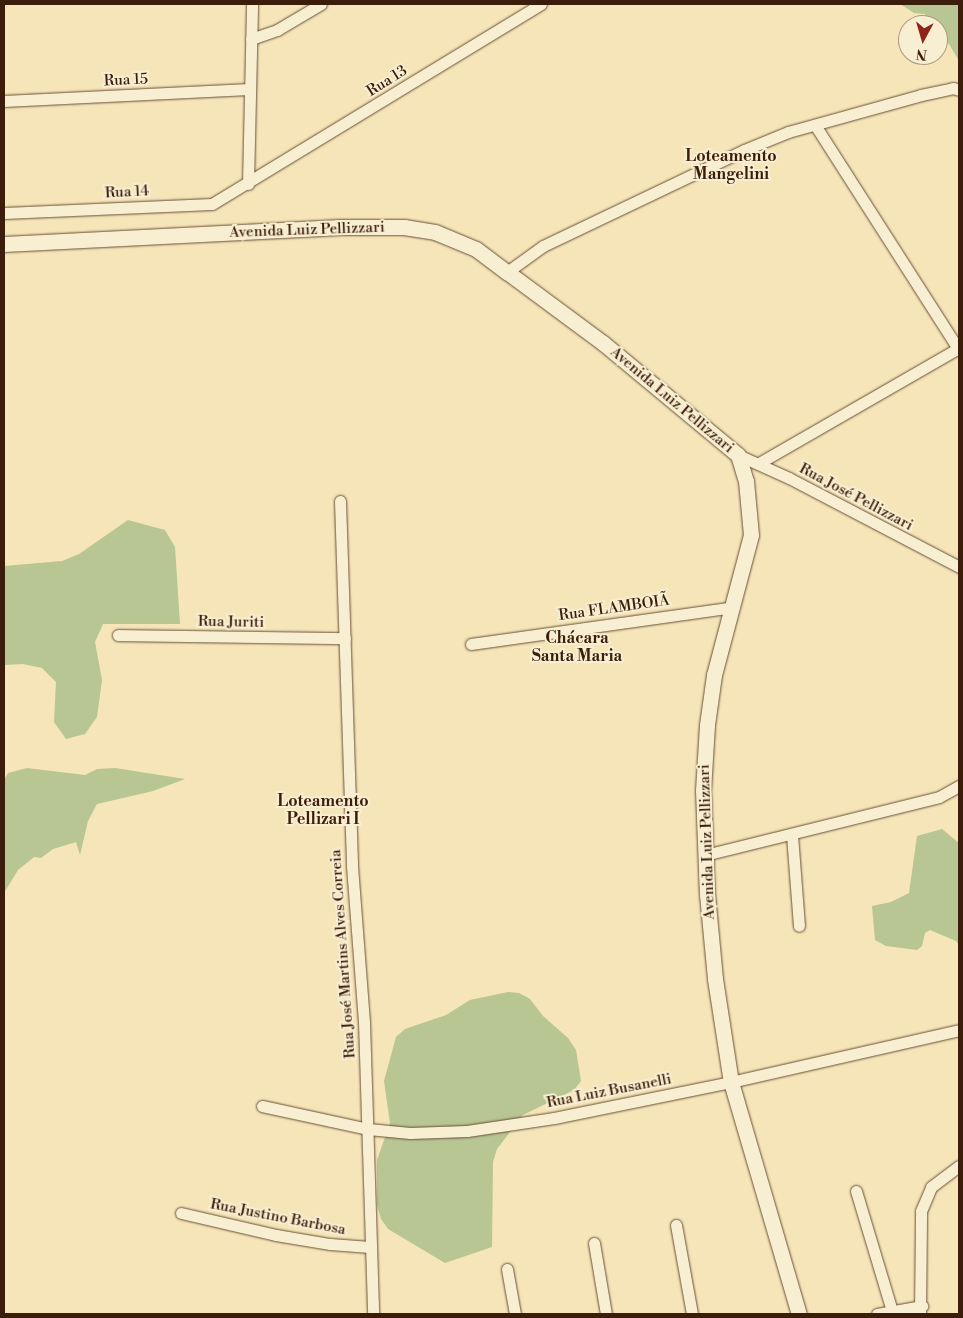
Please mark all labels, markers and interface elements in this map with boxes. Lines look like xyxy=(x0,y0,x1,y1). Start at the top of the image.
north arrow xyxy=(898,15,948,65)
text: N xyxy=(915,44,928,63)
street label: Rua 13 xyxy=(363,62,411,100)
street label: Rua 15 xyxy=(103,70,149,90)
district label: Loteamento Mangelini xyxy=(685,146,777,184)
street label: Rua 14 xyxy=(104,182,150,202)
street label: Avenida Luiz Pellizzari xyxy=(229,218,385,242)
street label: Avenida Luiz Pellizzari xyxy=(607,343,737,457)
street label: Rua José Pellizzari xyxy=(796,459,916,535)
street label: Rua FLAMBOIÃ xyxy=(558,591,670,625)
street label: Rua Juriti xyxy=(198,612,264,632)
district label: Chácara Santa Maria xyxy=(532,628,622,666)
street label: Avenida Luiz Pellizzari xyxy=(695,764,719,920)
district label: Loteamento Pellizari I xyxy=(277,791,369,829)
street label: Rua José Martins Alves Correia xyxy=(327,849,359,1059)
street label: Rua Luiz Busanelli xyxy=(545,1070,673,1112)
street label: Rua Justino Barbosa xyxy=(209,1195,347,1239)

